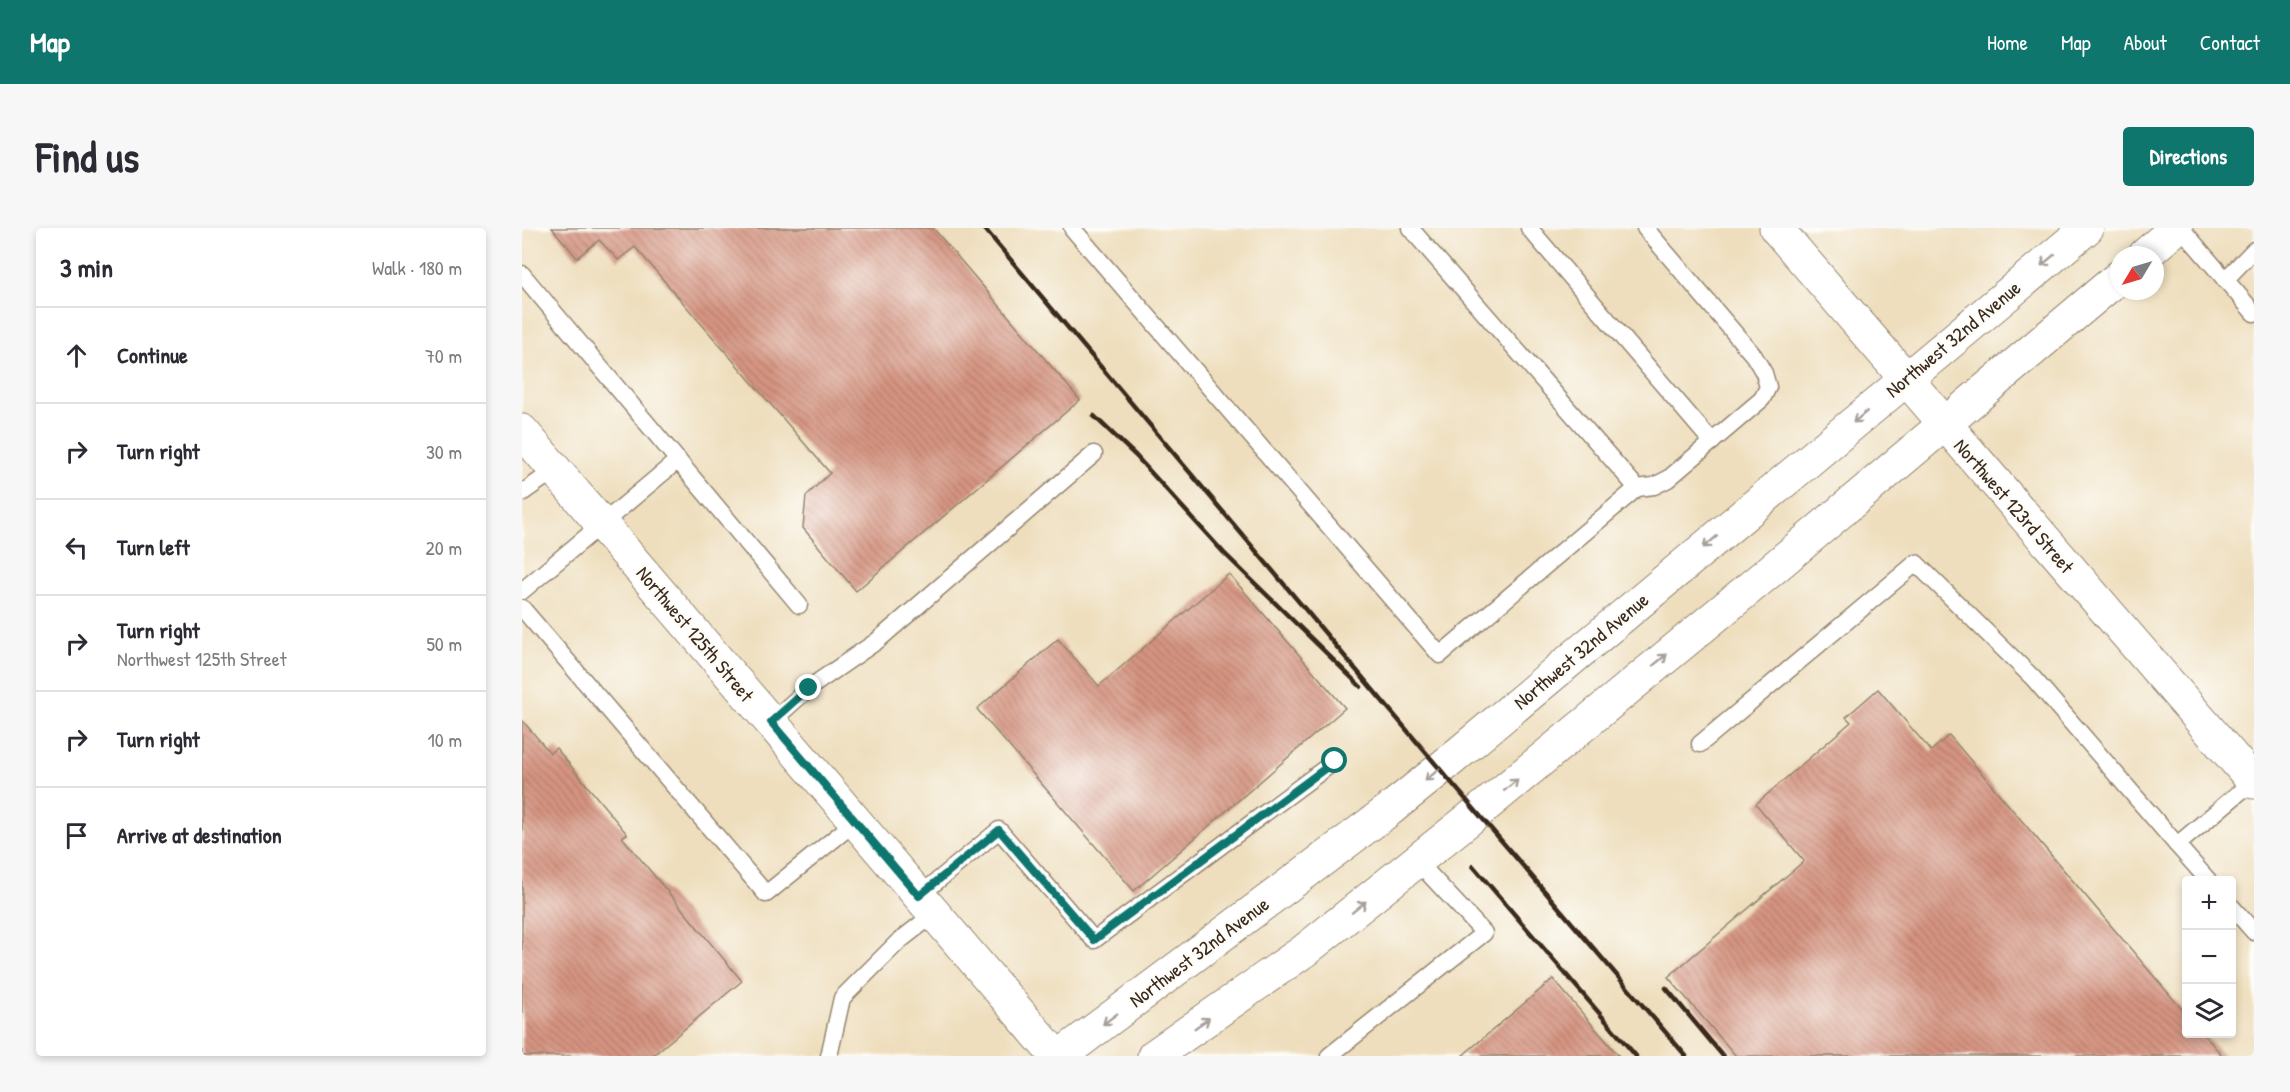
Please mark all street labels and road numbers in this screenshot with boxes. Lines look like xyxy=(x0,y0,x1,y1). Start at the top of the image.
street label: Northwest 32nd Avenue xyxy=(1879,274,2026,403)
street label: Northwest 123rd Street xyxy=(1948,433,2081,580)
street label: Northwest 125th Street xyxy=(631,560,761,708)
street label: Northwest 32nd Avenue xyxy=(1507,586,1654,715)
street label: Northwest 32nd Avenue xyxy=(1123,890,1274,1013)

